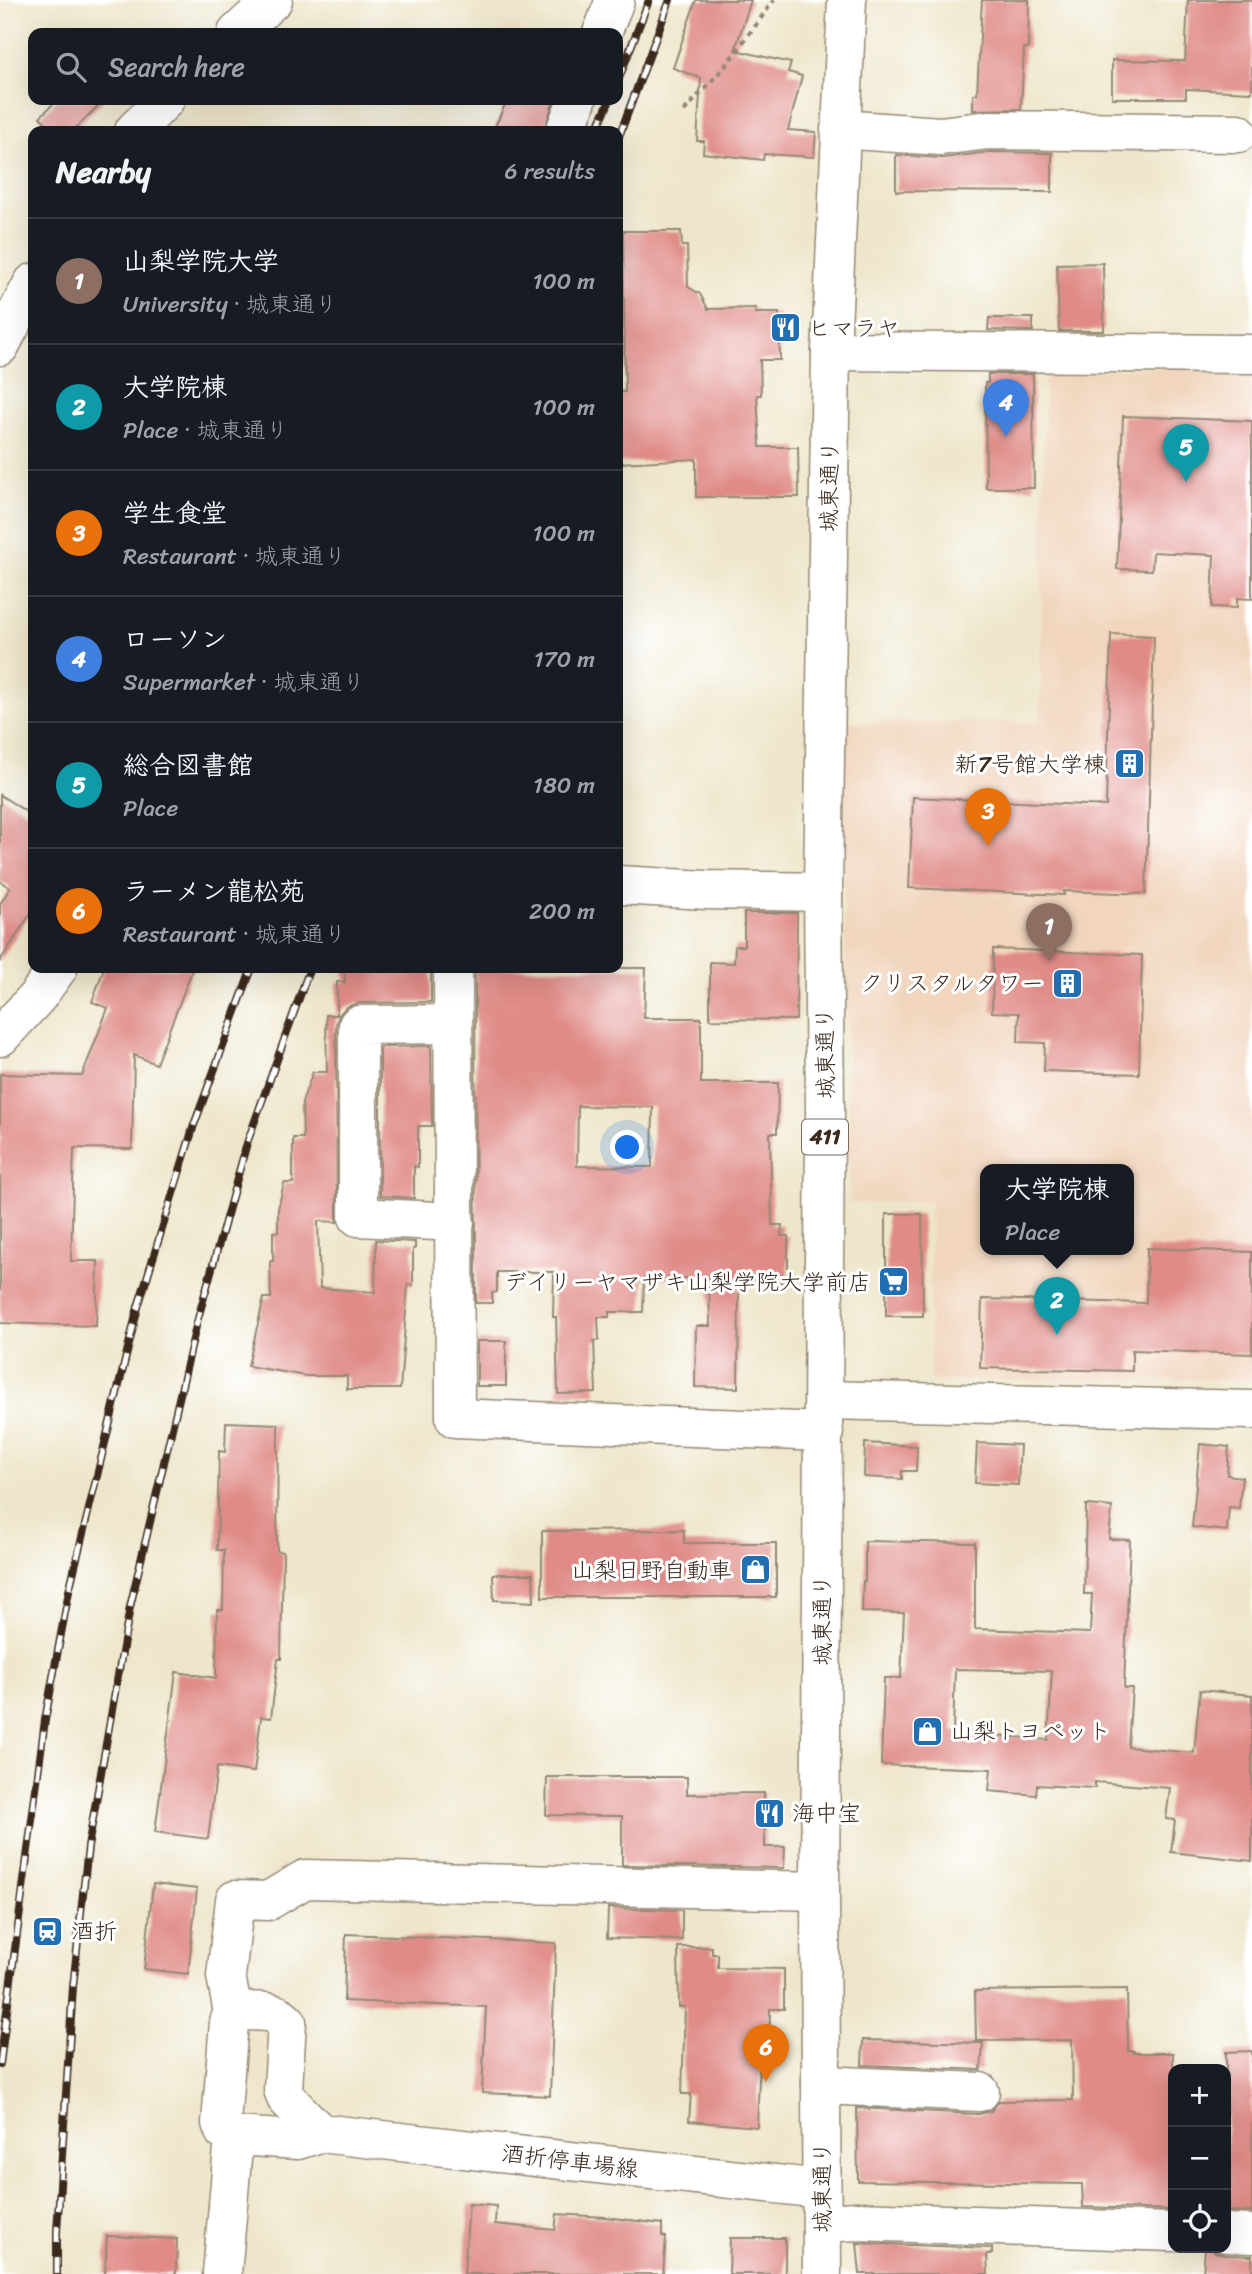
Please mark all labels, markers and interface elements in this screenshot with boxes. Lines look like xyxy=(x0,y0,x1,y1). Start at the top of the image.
search box xyxy=(28,28,623,105)
text: Search here xyxy=(108,44,245,90)
icon: search xyxy=(52,48,90,86)
text: Nearby xyxy=(56,145,151,199)
text: 6 results xyxy=(505,151,595,192)
text: 山梨学院大学 xyxy=(123,238,279,284)
text: 1 xyxy=(74,261,84,302)
text: 100 m xyxy=(532,261,595,302)
text: University · 城東通り xyxy=(123,284,338,325)
place label: ヒマラヤ xyxy=(808,308,900,349)
restaurant icon: ヒマラヤ xyxy=(768,311,802,345)
text: 大学院棟 xyxy=(123,364,227,410)
pin: 4 xyxy=(983,379,1029,437)
text: 2 xyxy=(72,387,86,428)
text: 100 m xyxy=(532,387,595,428)
text: Place · 城東通り xyxy=(123,410,289,451)
pin: 5 xyxy=(1163,424,1209,482)
street label: 城東通り xyxy=(808,440,851,532)
text: 学生食堂 xyxy=(123,490,227,536)
text: 3 xyxy=(73,513,85,554)
text: 100 m xyxy=(532,513,595,554)
text: Restaurant · 城東通り xyxy=(123,536,347,577)
text: ローソン xyxy=(123,616,227,662)
text: 4 xyxy=(72,639,86,680)
text: 170 m xyxy=(534,639,595,680)
text: Supermarket · 城東通り xyxy=(123,662,365,703)
text: 総合図書館 xyxy=(123,742,253,788)
place label: 新7号館大学棟 xyxy=(955,744,1106,785)
building icon: 新7号館大学棟 xyxy=(1112,747,1146,781)
text: 5 xyxy=(72,765,86,806)
text: 180 m xyxy=(533,765,595,806)
text: Place xyxy=(123,788,178,829)
pin: 3 xyxy=(965,788,1011,846)
text: ラーメン龍松苑 xyxy=(123,868,305,914)
text: 6 xyxy=(72,891,86,932)
text: 200 m xyxy=(529,891,595,932)
pin: 1 xyxy=(1026,903,1072,961)
text: Restaurant · 城東通り xyxy=(123,914,347,955)
place label: クリスタルタワー xyxy=(860,963,1044,1004)
building icon: クリスタルタワー xyxy=(1050,966,1084,1000)
street label: 城東通り xyxy=(804,1007,847,1099)
road number: 411 xyxy=(802,1120,848,1154)
your location xyxy=(610,1130,644,1164)
popup xyxy=(980,1164,1134,1255)
text: 大学院棟 xyxy=(1005,1166,1109,1212)
text: Place xyxy=(1005,1212,1060,1253)
place label: デイリーヤマザキ山梨学院大学前店 xyxy=(504,1262,871,1303)
supermarket icon: デイリーヤマザキ山梨学院大学前店 xyxy=(877,1265,911,1299)
pin: 2 xyxy=(1034,1277,1080,1335)
place label: 山梨日野自動車 xyxy=(571,1550,732,1591)
shop icon: 山梨日野自動車 xyxy=(738,1553,772,1587)
street label: 城東通り xyxy=(802,1574,843,1666)
place label: 山梨トヨペット xyxy=(950,1711,1111,1752)
shop icon: 山梨トヨペット xyxy=(910,1714,944,1748)
place label: 海中宝 xyxy=(792,1793,861,1834)
restaurant icon: 海中宝 xyxy=(752,1796,786,1830)
place label: 酒折 xyxy=(71,1911,117,1952)
station icon: 酒折 xyxy=(31,1914,65,1948)
pin: 6 xyxy=(743,2024,789,2082)
map controls xyxy=(1168,2064,1231,2253)
button: + xyxy=(1168,2064,1231,2127)
button: − xyxy=(1168,2127,1231,2190)
street label: 酒折停車場線 xyxy=(499,2133,641,2190)
street label: 城東通り xyxy=(802,2141,843,2233)
button: locate xyxy=(1168,2190,1231,2253)

